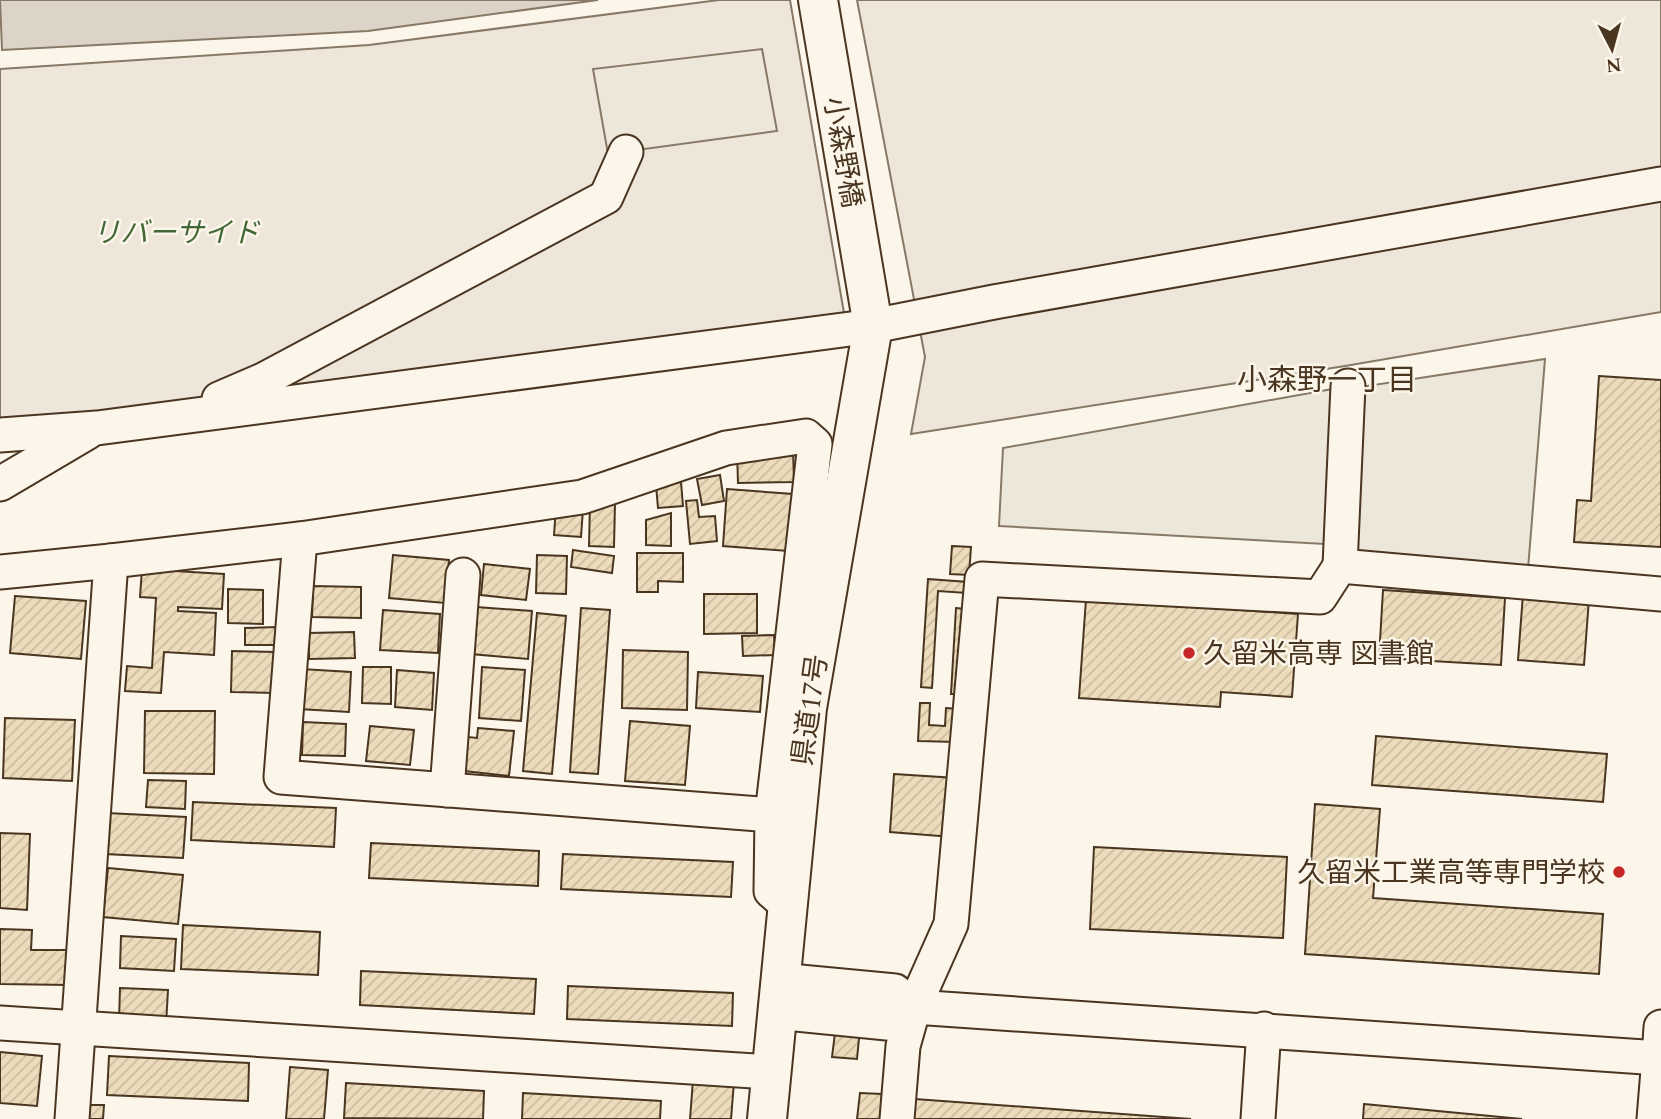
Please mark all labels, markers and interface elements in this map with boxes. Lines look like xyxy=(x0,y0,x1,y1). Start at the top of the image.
north arrow xyxy=(1577,14,1647,84)
text: N xyxy=(1604,49,1623,80)
street label: 小森野橋 xyxy=(812,93,873,211)
park label: リバーサイド xyxy=(92,212,261,255)
district label: 小森野一丁目 xyxy=(1237,358,1417,404)
place label: 久留米高専 図書館 xyxy=(1203,633,1434,676)
marker: 久留米高専 図書館 xyxy=(1181,645,1197,661)
street label: 県道17号 xyxy=(781,652,840,769)
place label: 久留米工業高等専門学校 xyxy=(1297,852,1605,895)
marker: 久留米工業高等専門学校 xyxy=(1611,864,1627,880)

